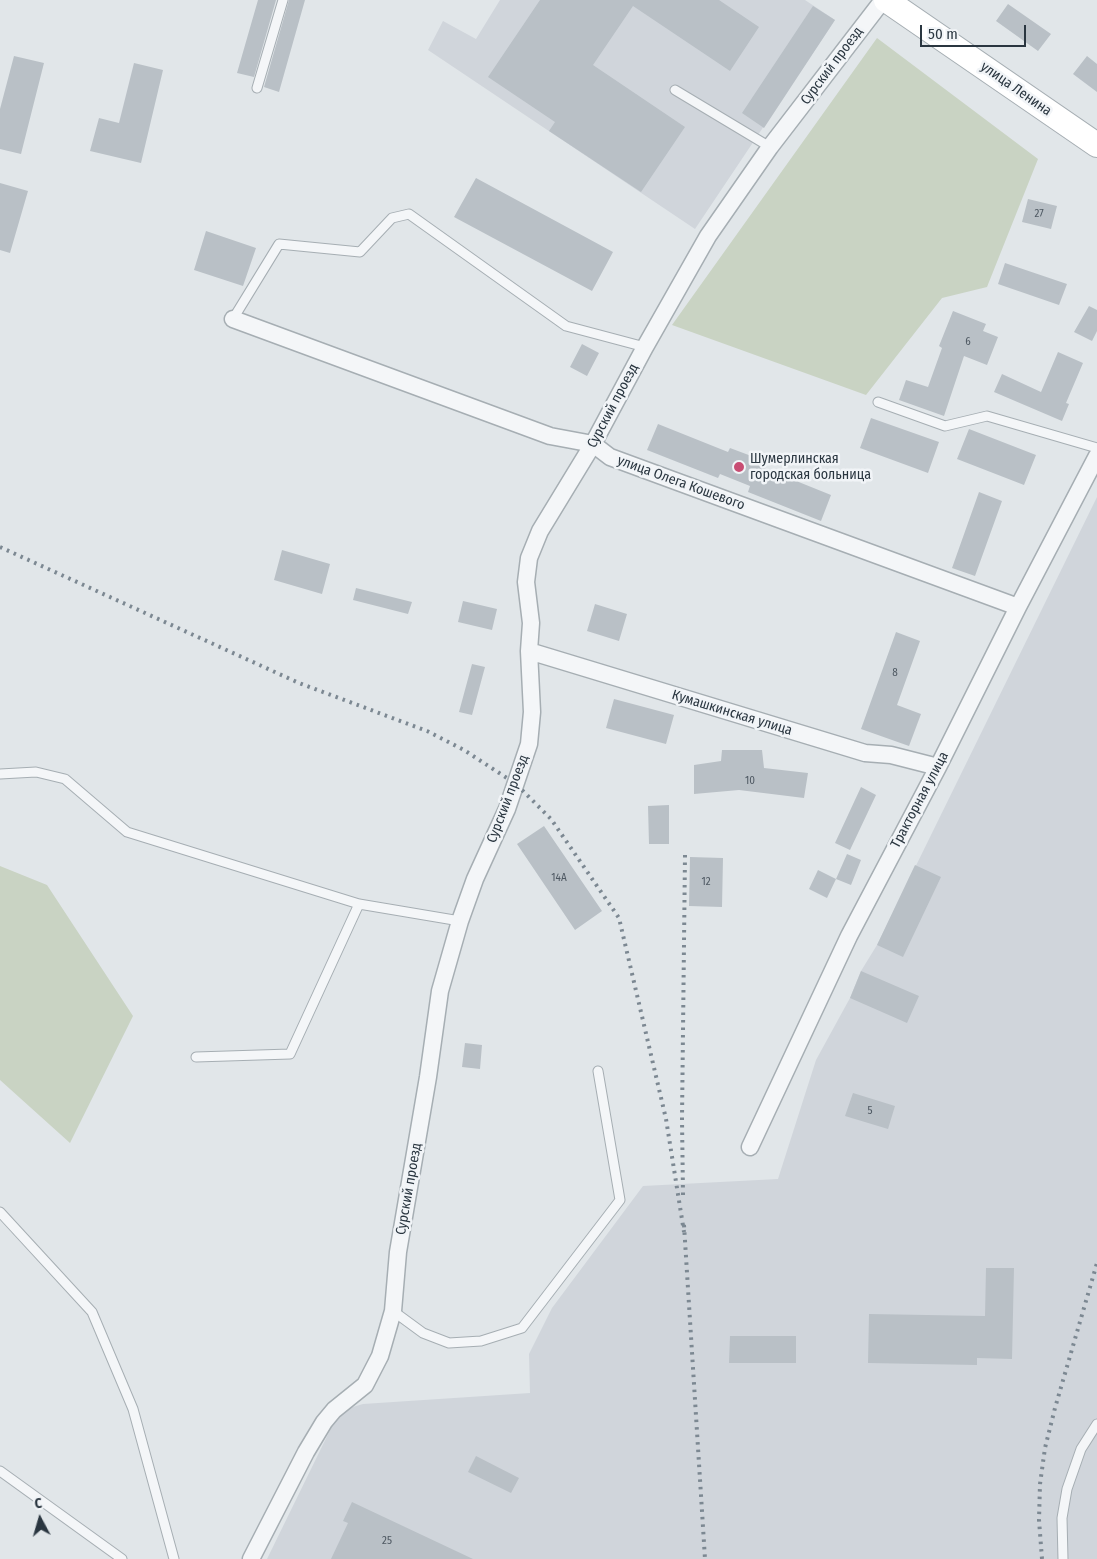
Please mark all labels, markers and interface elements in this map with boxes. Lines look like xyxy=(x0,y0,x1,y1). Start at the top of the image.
scale bar xyxy=(922,15,1028,47)
street label: Сурский проезд xyxy=(797,24,867,108)
text: 50 m xyxy=(928,25,958,43)
street label: улица Ленина xyxy=(977,58,1055,120)
house number: 27 xyxy=(1034,207,1044,221)
house number: 6 xyxy=(965,335,971,349)
street label: Сурский проезд xyxy=(584,361,642,451)
place label: Шумерлинская городская больница xyxy=(750,451,871,484)
street label: улица Олега Кошевого xyxy=(615,452,747,514)
marker: Шумерлинская городская больница xyxy=(732,460,746,474)
house number: 8 xyxy=(892,666,898,680)
street label: Кумашкинская улица xyxy=(670,687,794,739)
street label: Тракторная улица xyxy=(887,749,953,851)
street label: Сурский проезд xyxy=(484,753,532,845)
house number: 10 xyxy=(745,774,755,788)
house number: 14А xyxy=(551,871,567,885)
house number: 12 xyxy=(701,875,711,889)
house number: 5 xyxy=(867,1104,873,1118)
street label: Сурский проезд xyxy=(393,1142,425,1236)
north arrow xyxy=(15,1494,65,1544)
text: С xyxy=(34,1495,43,1512)
house number: 25 xyxy=(382,1534,392,1548)

